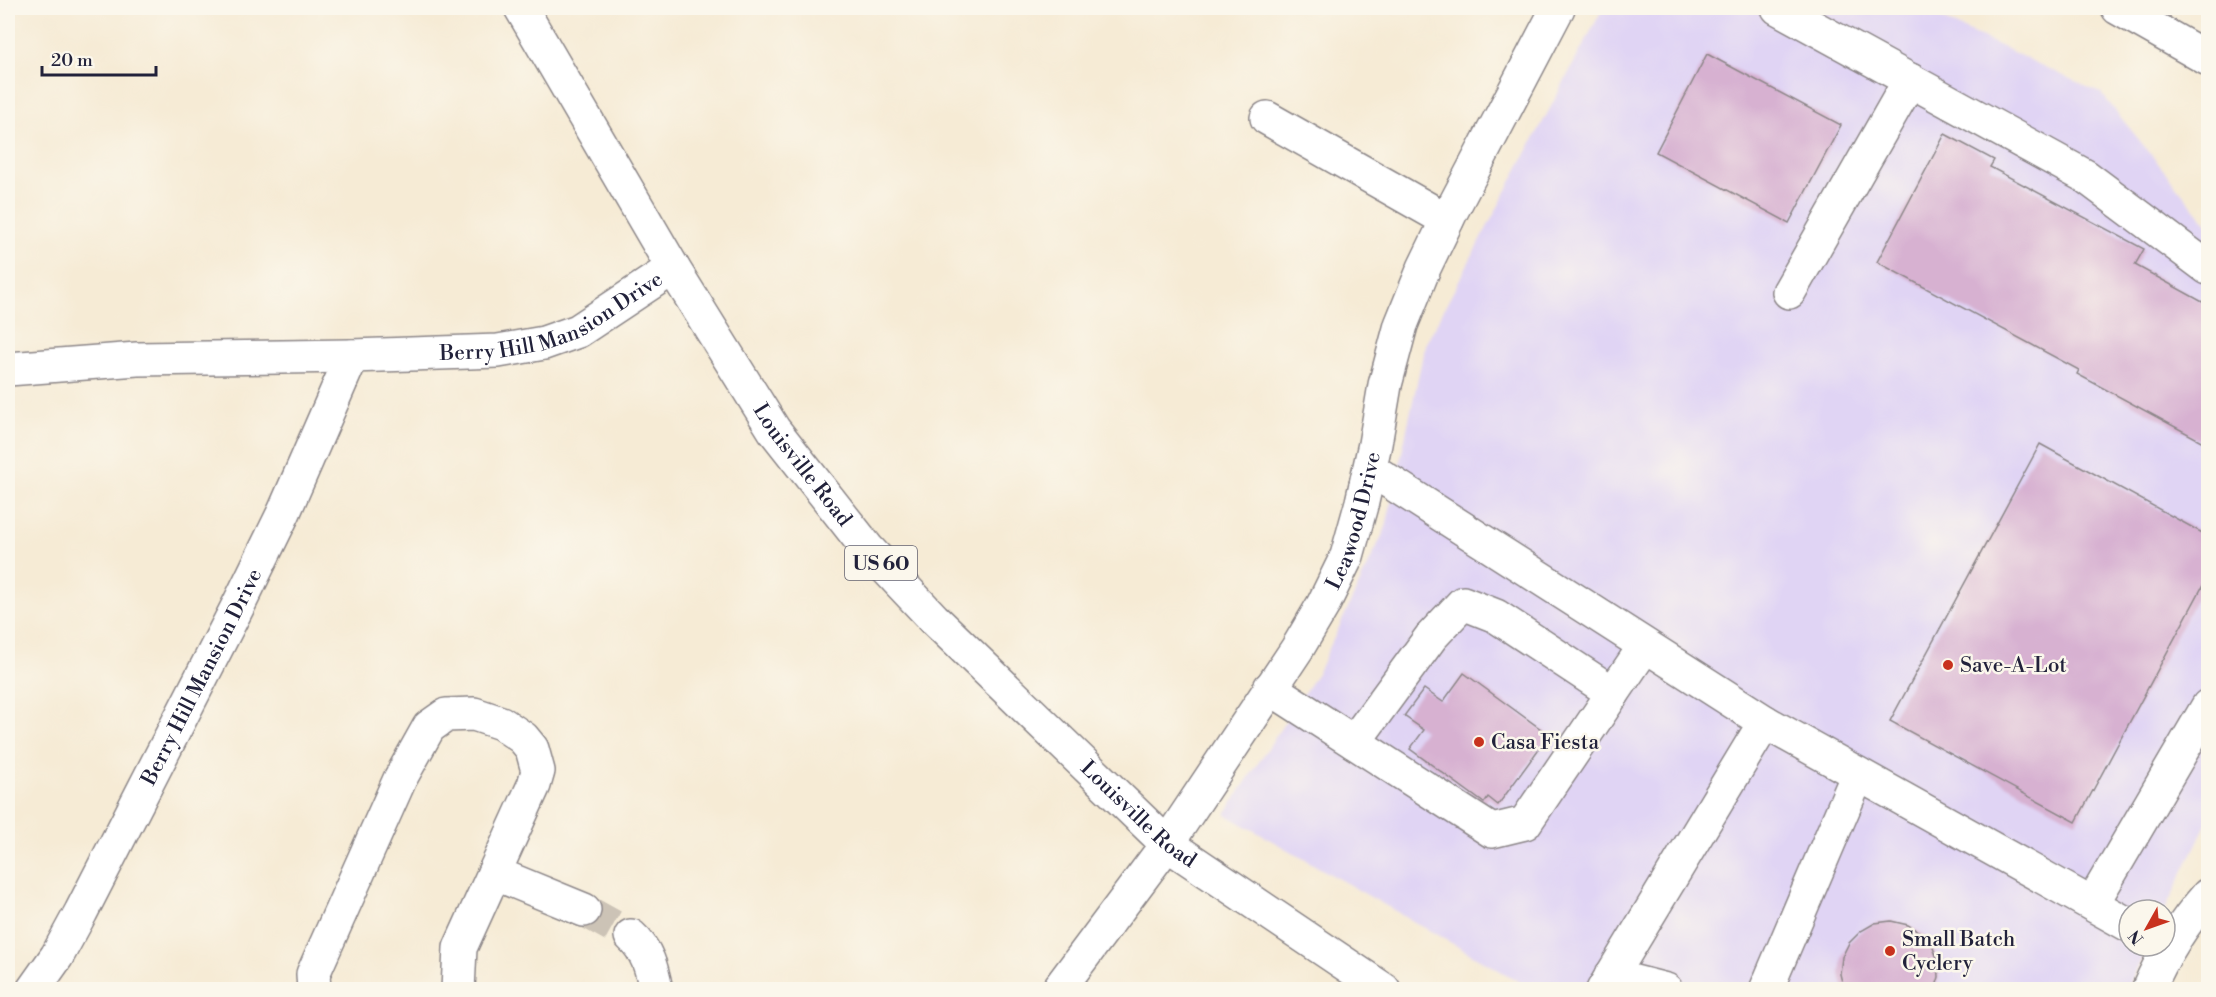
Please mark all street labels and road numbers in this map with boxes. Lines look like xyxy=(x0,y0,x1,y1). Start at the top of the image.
street label: Berry Hill Mansion Drive xyxy=(438,266,668,367)
street label: Louisville Road xyxy=(747,399,857,532)
street label: Leawood Drive xyxy=(1321,450,1387,594)
road number: US 60 xyxy=(845,546,917,580)
street label: Berry Hill Mansion Drive xyxy=(136,565,268,791)
street label: Louisville Road xyxy=(1075,756,1201,874)

